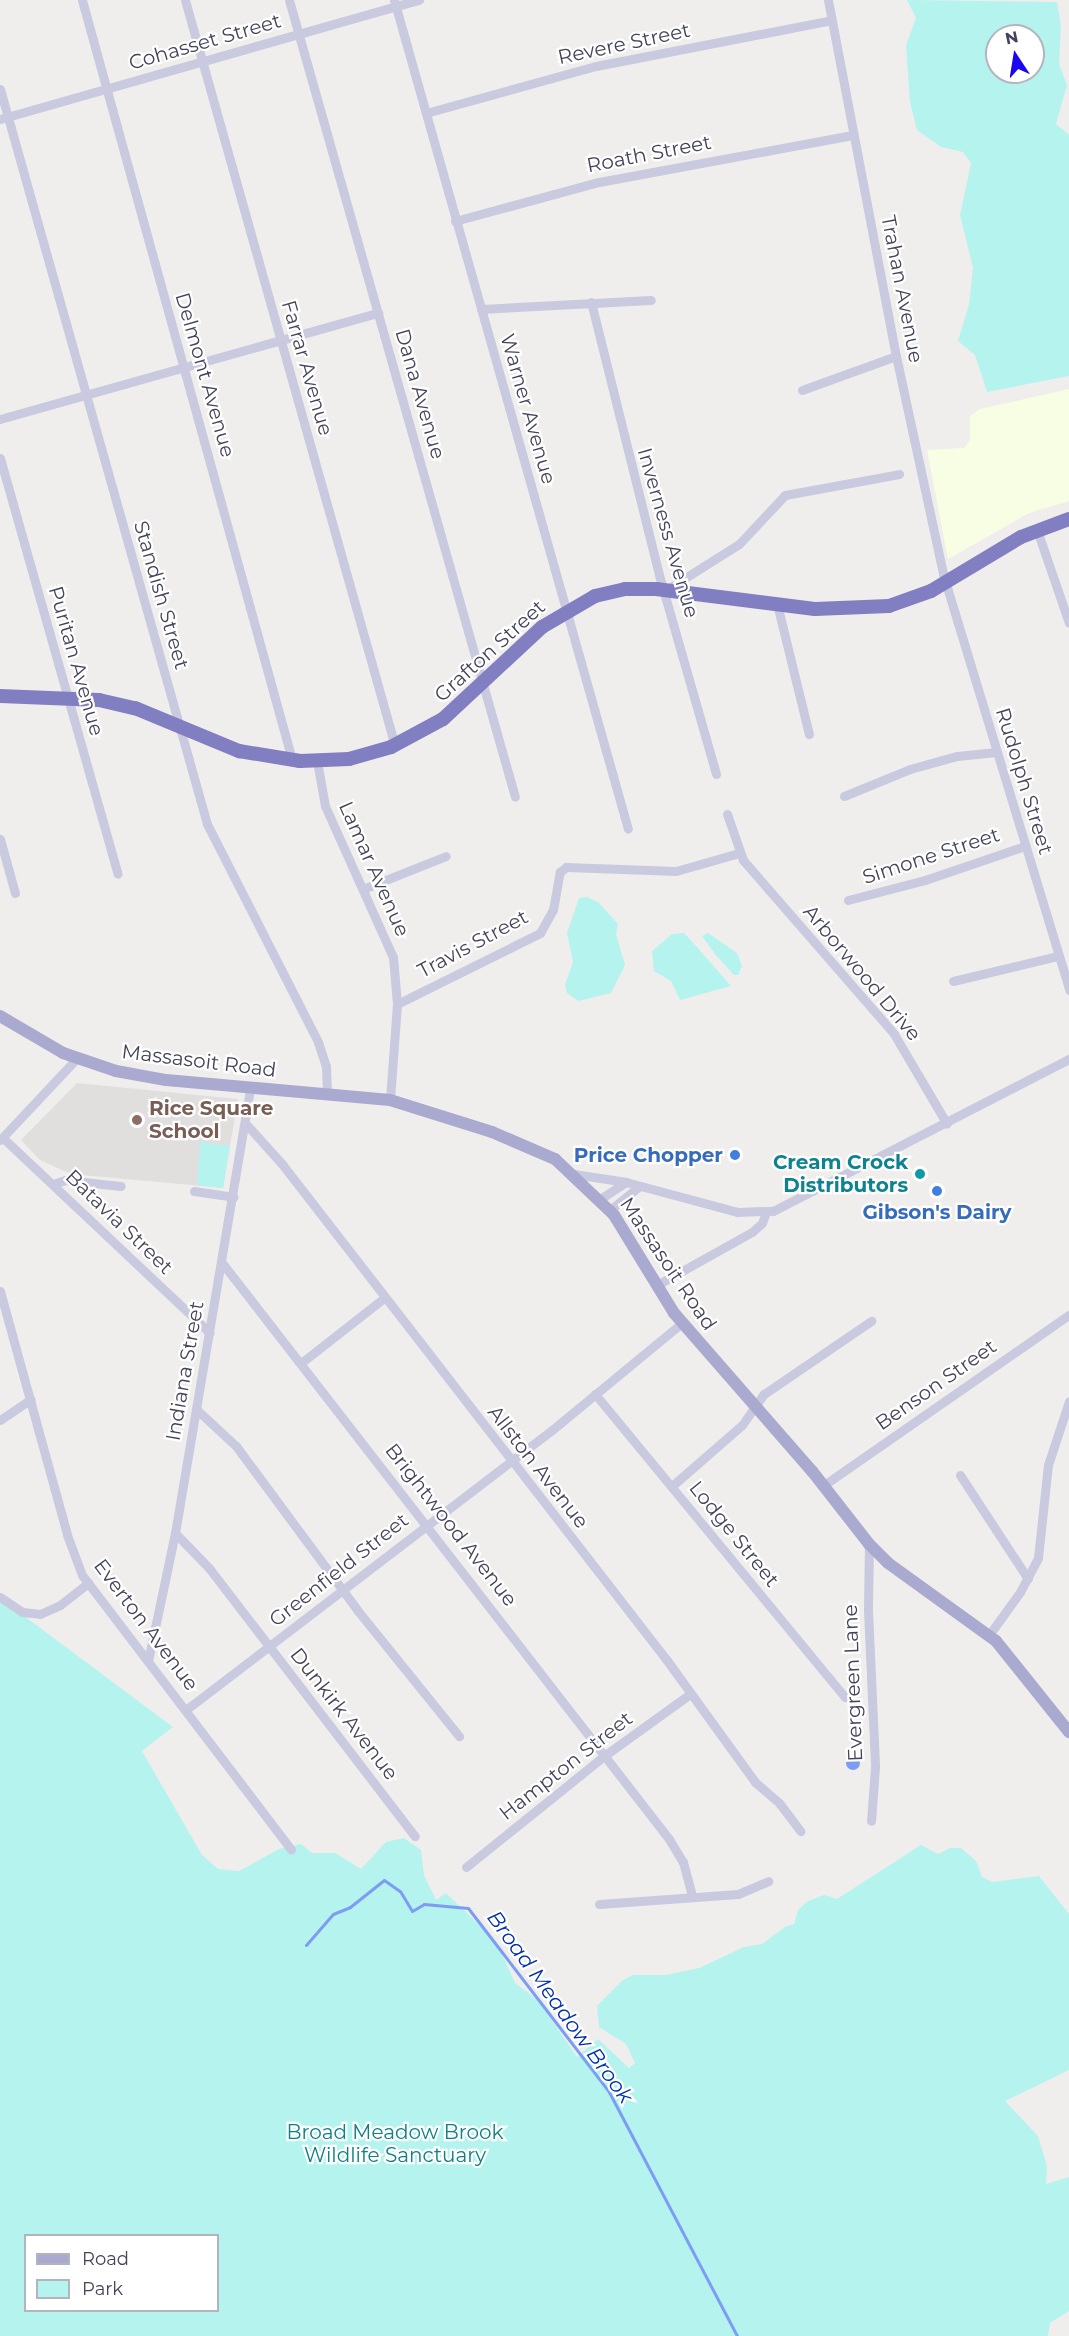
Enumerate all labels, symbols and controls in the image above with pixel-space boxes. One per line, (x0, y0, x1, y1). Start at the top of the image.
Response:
street label: Cohasset Street (126, 9, 284, 75)
street label: Revere Street (556, 18, 692, 70)
north arrow (985, 24, 1045, 84)
text: N (1003, 27, 1020, 48)
street label: Roath Street (585, 130, 713, 178)
street label: Trahan Avenue (876, 213, 928, 365)
street label: Delmont Avenue (170, 290, 240, 460)
street label: Farrar Avenue (276, 298, 338, 438)
street label: Dana Avenue (390, 326, 450, 462)
street label: Warner Avenue (495, 331, 561, 487)
street label: Inverness Avenue (632, 445, 704, 621)
street label: Standish Street (128, 518, 194, 672)
street label: Puritan Avenue (43, 583, 109, 739)
street label: Grafton Street (430, 595, 550, 707)
street label: Rudolph Street (990, 705, 1058, 857)
street label: Lamar Avenue (333, 798, 415, 940)
street label: Simone Street (859, 823, 1003, 889)
street label: Arborwood Drive (798, 900, 926, 1046)
street label: Travis Street (414, 905, 532, 983)
street label: Massasoit Road (120, 1040, 278, 1082)
place label: Rice Square School (149, 1096, 273, 1143)
marker: Rice Square School (130, 1113, 144, 1127)
place label: Price Chopper (574, 1143, 723, 1167)
marker: Price Chopper (728, 1148, 742, 1162)
place label: Cream Crock Distributors (773, 1150, 908, 1197)
street label: Batavia Street (60, 1165, 178, 1279)
marker: Cream Crock Distributors (913, 1167, 927, 1181)
marker: Gibson's Dairy (930, 1184, 944, 1198)
street label: Massasoit Road (615, 1193, 721, 1335)
place label: Gibson's Dairy (862, 1200, 1012, 1224)
street label: Indiana Street (161, 1299, 209, 1443)
street label: Benson Street (871, 1334, 1001, 1436)
street label: Allston Avenue (483, 1401, 593, 1533)
street label: Brightwood Avenue (380, 1439, 522, 1611)
street label: Lodge Street (684, 1476, 784, 1592)
street label: Greenfield Street (265, 1508, 413, 1632)
street label: Everton Avenue (89, 1554, 203, 1696)
street label: Evergreen Lane (838, 1604, 868, 1762)
street label: Dunkirk Avenue (285, 1643, 403, 1785)
street label: Hampton Street (495, 1707, 637, 1825)
water label: Broad Meadow Brook (482, 1906, 638, 2108)
park label: Broad Meadow Brook Wildlife Sanctuary (286, 2121, 504, 2168)
legend (24, 2234, 219, 2312)
text: Road (82, 2248, 129, 2270)
text: Park (82, 2278, 123, 2300)

